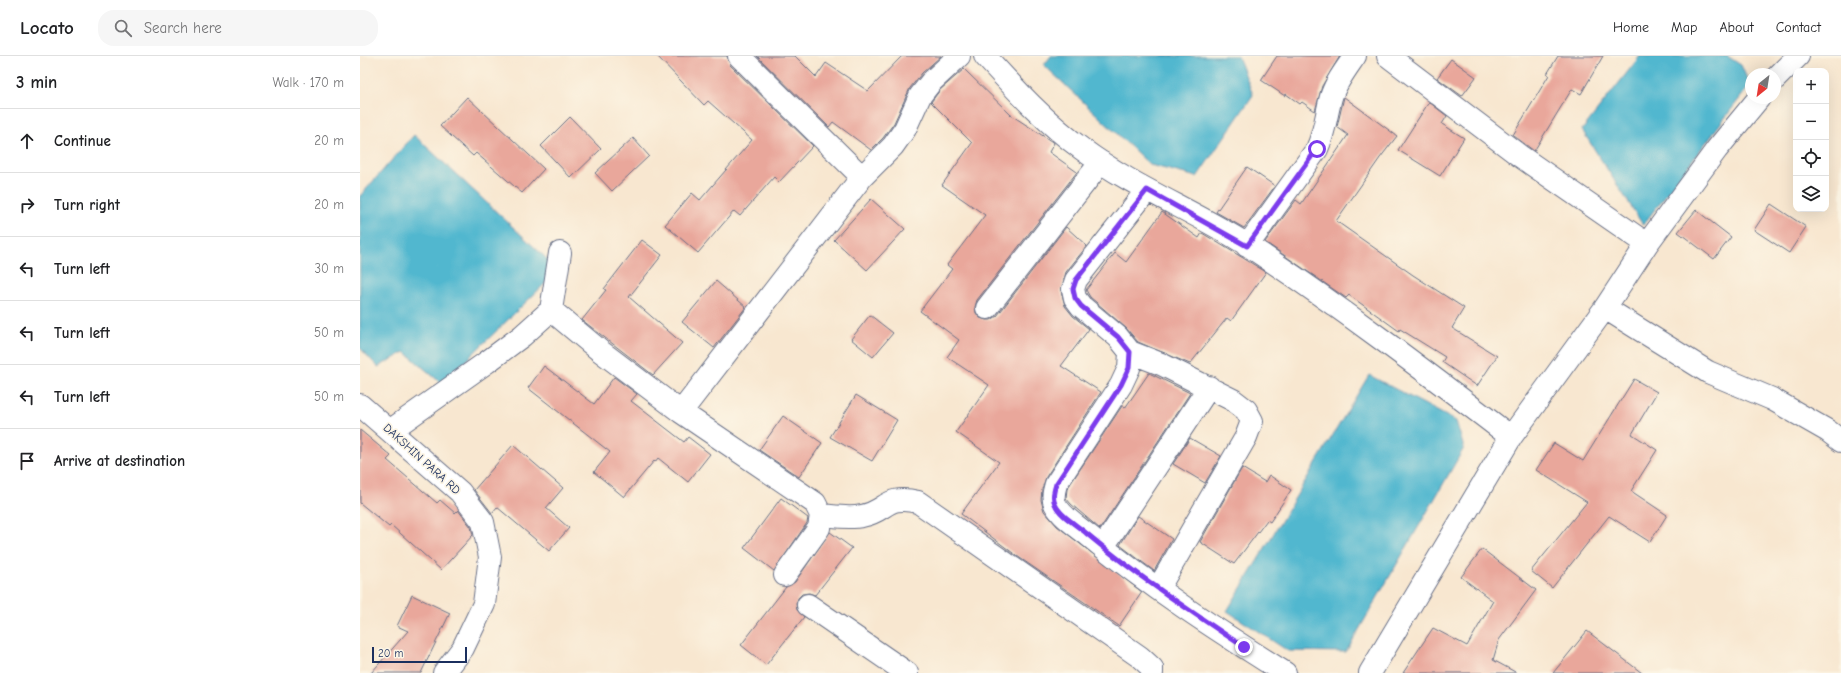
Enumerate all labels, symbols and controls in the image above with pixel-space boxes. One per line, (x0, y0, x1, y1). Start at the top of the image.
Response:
search box (98, 10, 378, 46)
text: Locato (20, 17, 74, 39)
icon: search (112, 17, 134, 39)
text: Search here (144, 19, 222, 37)
text: Home (1613, 19, 1649, 36)
text: Map (1671, 19, 1697, 36)
text: About (1719, 19, 1754, 36)
text: Contact (1776, 19, 1821, 36)
north arrow (1745, 68, 1781, 104)
map controls (1793, 68, 1829, 212)
button: + (1793, 68, 1829, 104)
text: 3 min (16, 73, 57, 92)
text: Walk · 170 m (272, 75, 344, 90)
button: − (1793, 104, 1829, 140)
icon: ahead (16, 130, 38, 152)
text: Continue (54, 132, 111, 150)
text: 20 m (314, 133, 344, 148)
route start (1308, 140, 1326, 158)
button: locate (1793, 140, 1829, 176)
button: layers (1793, 176, 1829, 212)
icon: right (16, 194, 38, 216)
text: Turn right (54, 196, 120, 214)
text: 20 m (314, 197, 344, 212)
icon: left (16, 258, 38, 280)
text: Turn left (54, 260, 110, 278)
text: 30 m (314, 261, 344, 276)
icon: left (16, 322, 38, 344)
text: Turn left (54, 324, 110, 342)
text: 50 m (314, 325, 344, 340)
icon: left (16, 386, 38, 408)
text: Turn left (54, 388, 110, 406)
text: 50 m (314, 389, 344, 404)
street label: DAKSHIN PARA RD (380, 421, 464, 497)
icon: arrive (16, 450, 38, 472)
text: Arrive at destination (54, 452, 185, 470)
route end (1235, 638, 1253, 656)
scale bar (372, 645, 467, 664)
text: 20 m (378, 647, 403, 660)

